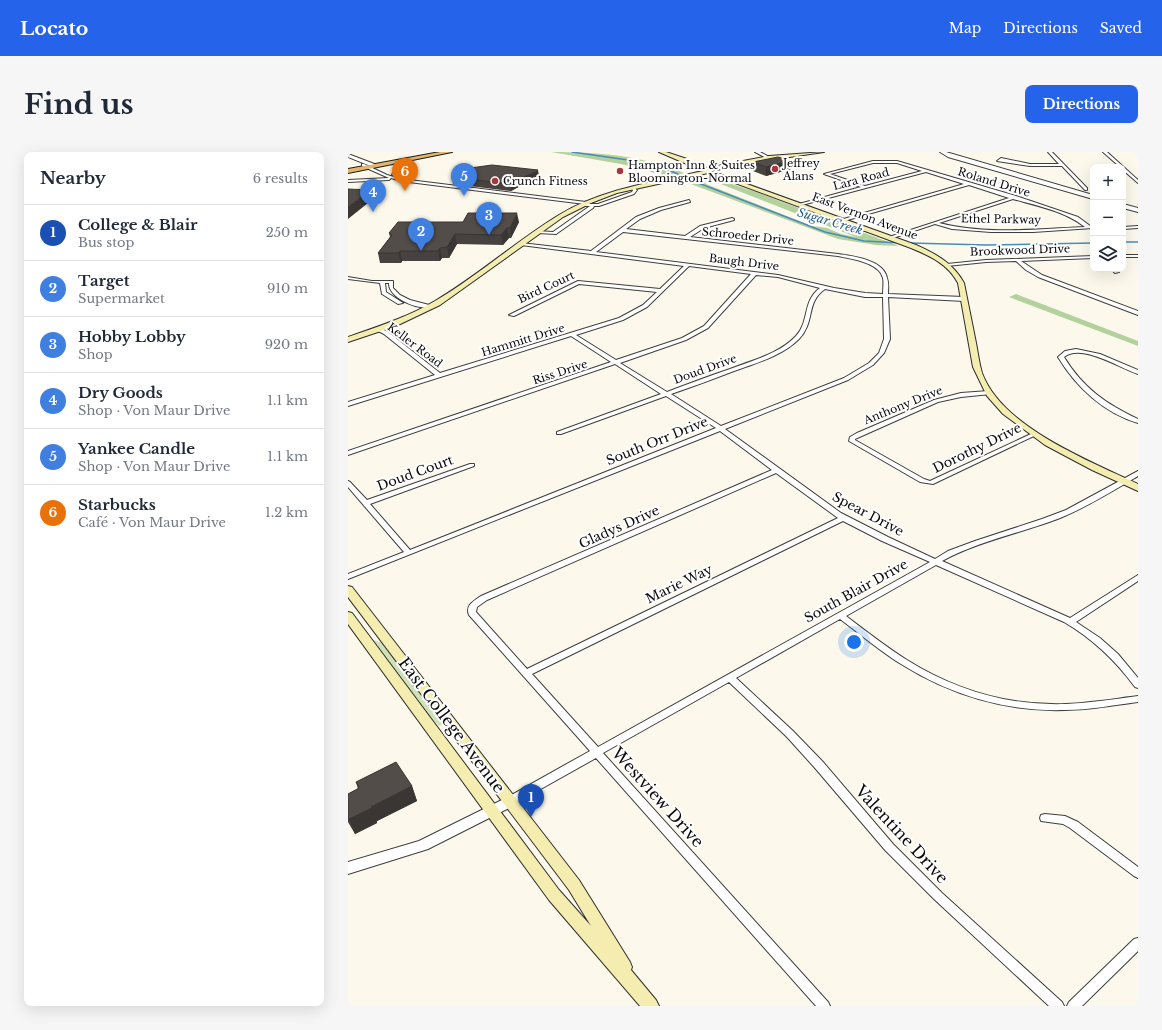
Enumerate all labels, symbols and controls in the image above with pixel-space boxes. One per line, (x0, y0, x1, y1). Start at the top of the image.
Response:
text: Locato (20, 17, 88, 40)
text: Map (949, 19, 981, 37)
text: Directions (1003, 19, 1078, 37)
text: Saved (1100, 19, 1142, 37)
button: Directions (1025, 85, 1138, 123)
text: Find us (24, 87, 134, 122)
place label: Jeffrey Alans (781, 156, 820, 183)
pin: 6 (392, 158, 418, 191)
place label: Hampton Inn & Suites Bloomington-Normal (628, 158, 755, 185)
pin: 5 (451, 163, 477, 196)
marker: Jeffrey Alans (770, 164, 780, 174)
street label: Roland Drive (956, 164, 1032, 200)
map controls (1090, 164, 1126, 272)
button: + (1090, 164, 1126, 200)
street label: Lara Road (831, 165, 891, 193)
marker: Hampton Inn & Suites Bloomington-Normal (615, 166, 625, 176)
text: Nearby (40, 168, 106, 189)
text: 6 results (253, 170, 308, 187)
place label: Crunch Fitness (503, 174, 588, 188)
marker: Crunch Fitness (490, 176, 500, 186)
pin: 4 (360, 179, 386, 212)
street label: East Vernon Avenue (810, 189, 920, 243)
button: − (1090, 200, 1126, 236)
pin: 3 (476, 202, 502, 235)
water label: Sugar Creek (796, 205, 864, 237)
street label: Ethel Parkway (961, 211, 1041, 227)
text: College & Blair (78, 215, 198, 234)
pin: 2 (408, 218, 434, 251)
text: 1 (50, 224, 56, 241)
text: 250 m (266, 224, 308, 241)
street label: Schroeder Drive (701, 224, 795, 248)
text: Bus stop (78, 234, 134, 251)
button: layers (1090, 236, 1126, 272)
street label: Brookwood Drive (970, 241, 1070, 259)
street label: Baugh Drive (708, 251, 780, 273)
street label: Bird Court (516, 267, 577, 306)
text: Target (78, 271, 130, 290)
text: 2 (49, 280, 57, 297)
text: 910 m (267, 280, 308, 297)
text: Supermarket (78, 290, 165, 307)
street label: Keller Road (385, 320, 446, 371)
street label: Hammitt Drive (480, 321, 566, 359)
text: Hobby Lobby (78, 327, 186, 346)
text: 3 (49, 336, 57, 353)
text: 920 m (265, 336, 308, 353)
text: Shop (78, 346, 113, 363)
street label: Doud Drive (671, 351, 739, 387)
street label: Riss Drive (531, 357, 589, 387)
text: Dry Goods (78, 383, 163, 402)
street label: Anthony Drive (861, 383, 944, 428)
text: 4 (49, 392, 57, 409)
text: 1.1 km (267, 392, 308, 409)
text: Shop · Von Maur Drive (78, 402, 230, 419)
street label: South Orr Drive (604, 413, 710, 469)
street label: Dorothy Drive (930, 419, 1024, 477)
text: Yankee Candle (78, 439, 195, 458)
text: 5 (49, 448, 57, 465)
text: 1.1 km (267, 448, 308, 465)
street label: Doud Court (375, 451, 456, 495)
text: Shop · Von Maur Drive (78, 458, 230, 475)
street label: Spear Drive (829, 488, 907, 540)
text: Starbucks (78, 495, 156, 514)
street label: Gladys Drive (576, 502, 662, 552)
text: 6 (49, 504, 57, 521)
text: 1.2 km (265, 504, 308, 521)
text: Café · Von Maur Drive (78, 514, 226, 531)
street label: South Blair Drive (801, 556, 911, 626)
street label: Marie Way (643, 560, 716, 607)
your location (844, 632, 864, 652)
street label: East College Avenue (394, 653, 510, 797)
street label: Westview Drive (607, 742, 708, 851)
street label: Valentine Drive (851, 780, 953, 887)
pin: 1 (518, 784, 544, 817)

